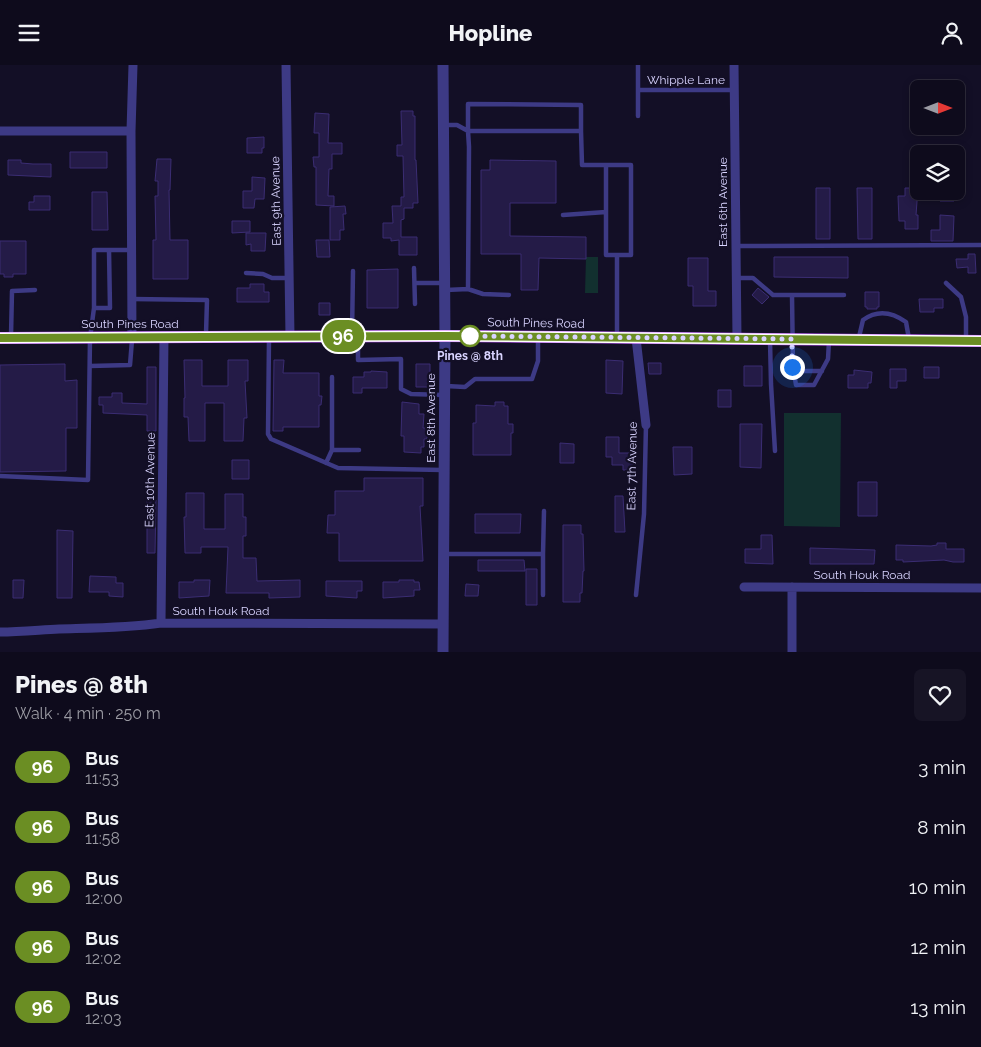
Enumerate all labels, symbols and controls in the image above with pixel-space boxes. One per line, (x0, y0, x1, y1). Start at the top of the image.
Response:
icon: menu (15, 19, 43, 47)
icon: person (938, 19, 966, 47)
text: Hopline (449, 20, 532, 46)
street label: Whipple Lane (647, 73, 725, 87)
north arrow (910, 80, 965, 135)
map controls (910, 80, 965, 200)
button: layers (910, 145, 965, 200)
street label: East 9th Avenue (268, 156, 284, 246)
street label: East 6th Avenue (716, 157, 730, 247)
street label: South Pines Road (487, 315, 585, 331)
street label: South Pines Road (81, 317, 179, 331)
line badge: 96 (320, 320, 366, 352)
text: 96 (332, 325, 354, 346)
marker: Pines @ 8th (459, 325, 481, 347)
place label: Pines @ 8th (437, 349, 503, 363)
your location (780, 355, 805, 380)
street label: East 8th Avenue (424, 373, 438, 463)
street label: East 7th Avenue (624, 421, 640, 511)
street label: East 10th Avenue (142, 432, 158, 528)
street label: South Houk Road (814, 568, 910, 582)
street label: South Houk Road (173, 604, 269, 618)
button: heart (914, 669, 966, 721)
text: Pines @ 8th (15, 670, 148, 699)
text: Walk · 4 min · 250 m (15, 704, 161, 723)
text: Bus (85, 747, 119, 769)
text: 96 (32, 756, 53, 777)
text: 3 min (918, 756, 966, 778)
text: 11:53 (85, 769, 119, 788)
text: Bus (85, 807, 119, 829)
text: 96 (32, 816, 53, 837)
text: 8 min (917, 816, 966, 838)
text: 11:58 (85, 829, 120, 848)
text: Bus (85, 867, 119, 889)
text: 96 (32, 876, 53, 897)
text: 10 min (909, 876, 966, 898)
text: 12:00 (85, 889, 123, 908)
text: Bus (85, 927, 119, 949)
text: 96 (32, 936, 53, 957)
text: 12 min (910, 936, 966, 958)
text: 12:02 (85, 949, 121, 968)
text: Bus (85, 987, 119, 1009)
text: 96 (32, 996, 53, 1017)
text: 13 min (910, 996, 966, 1018)
text: 12:03 (85, 1009, 122, 1028)

